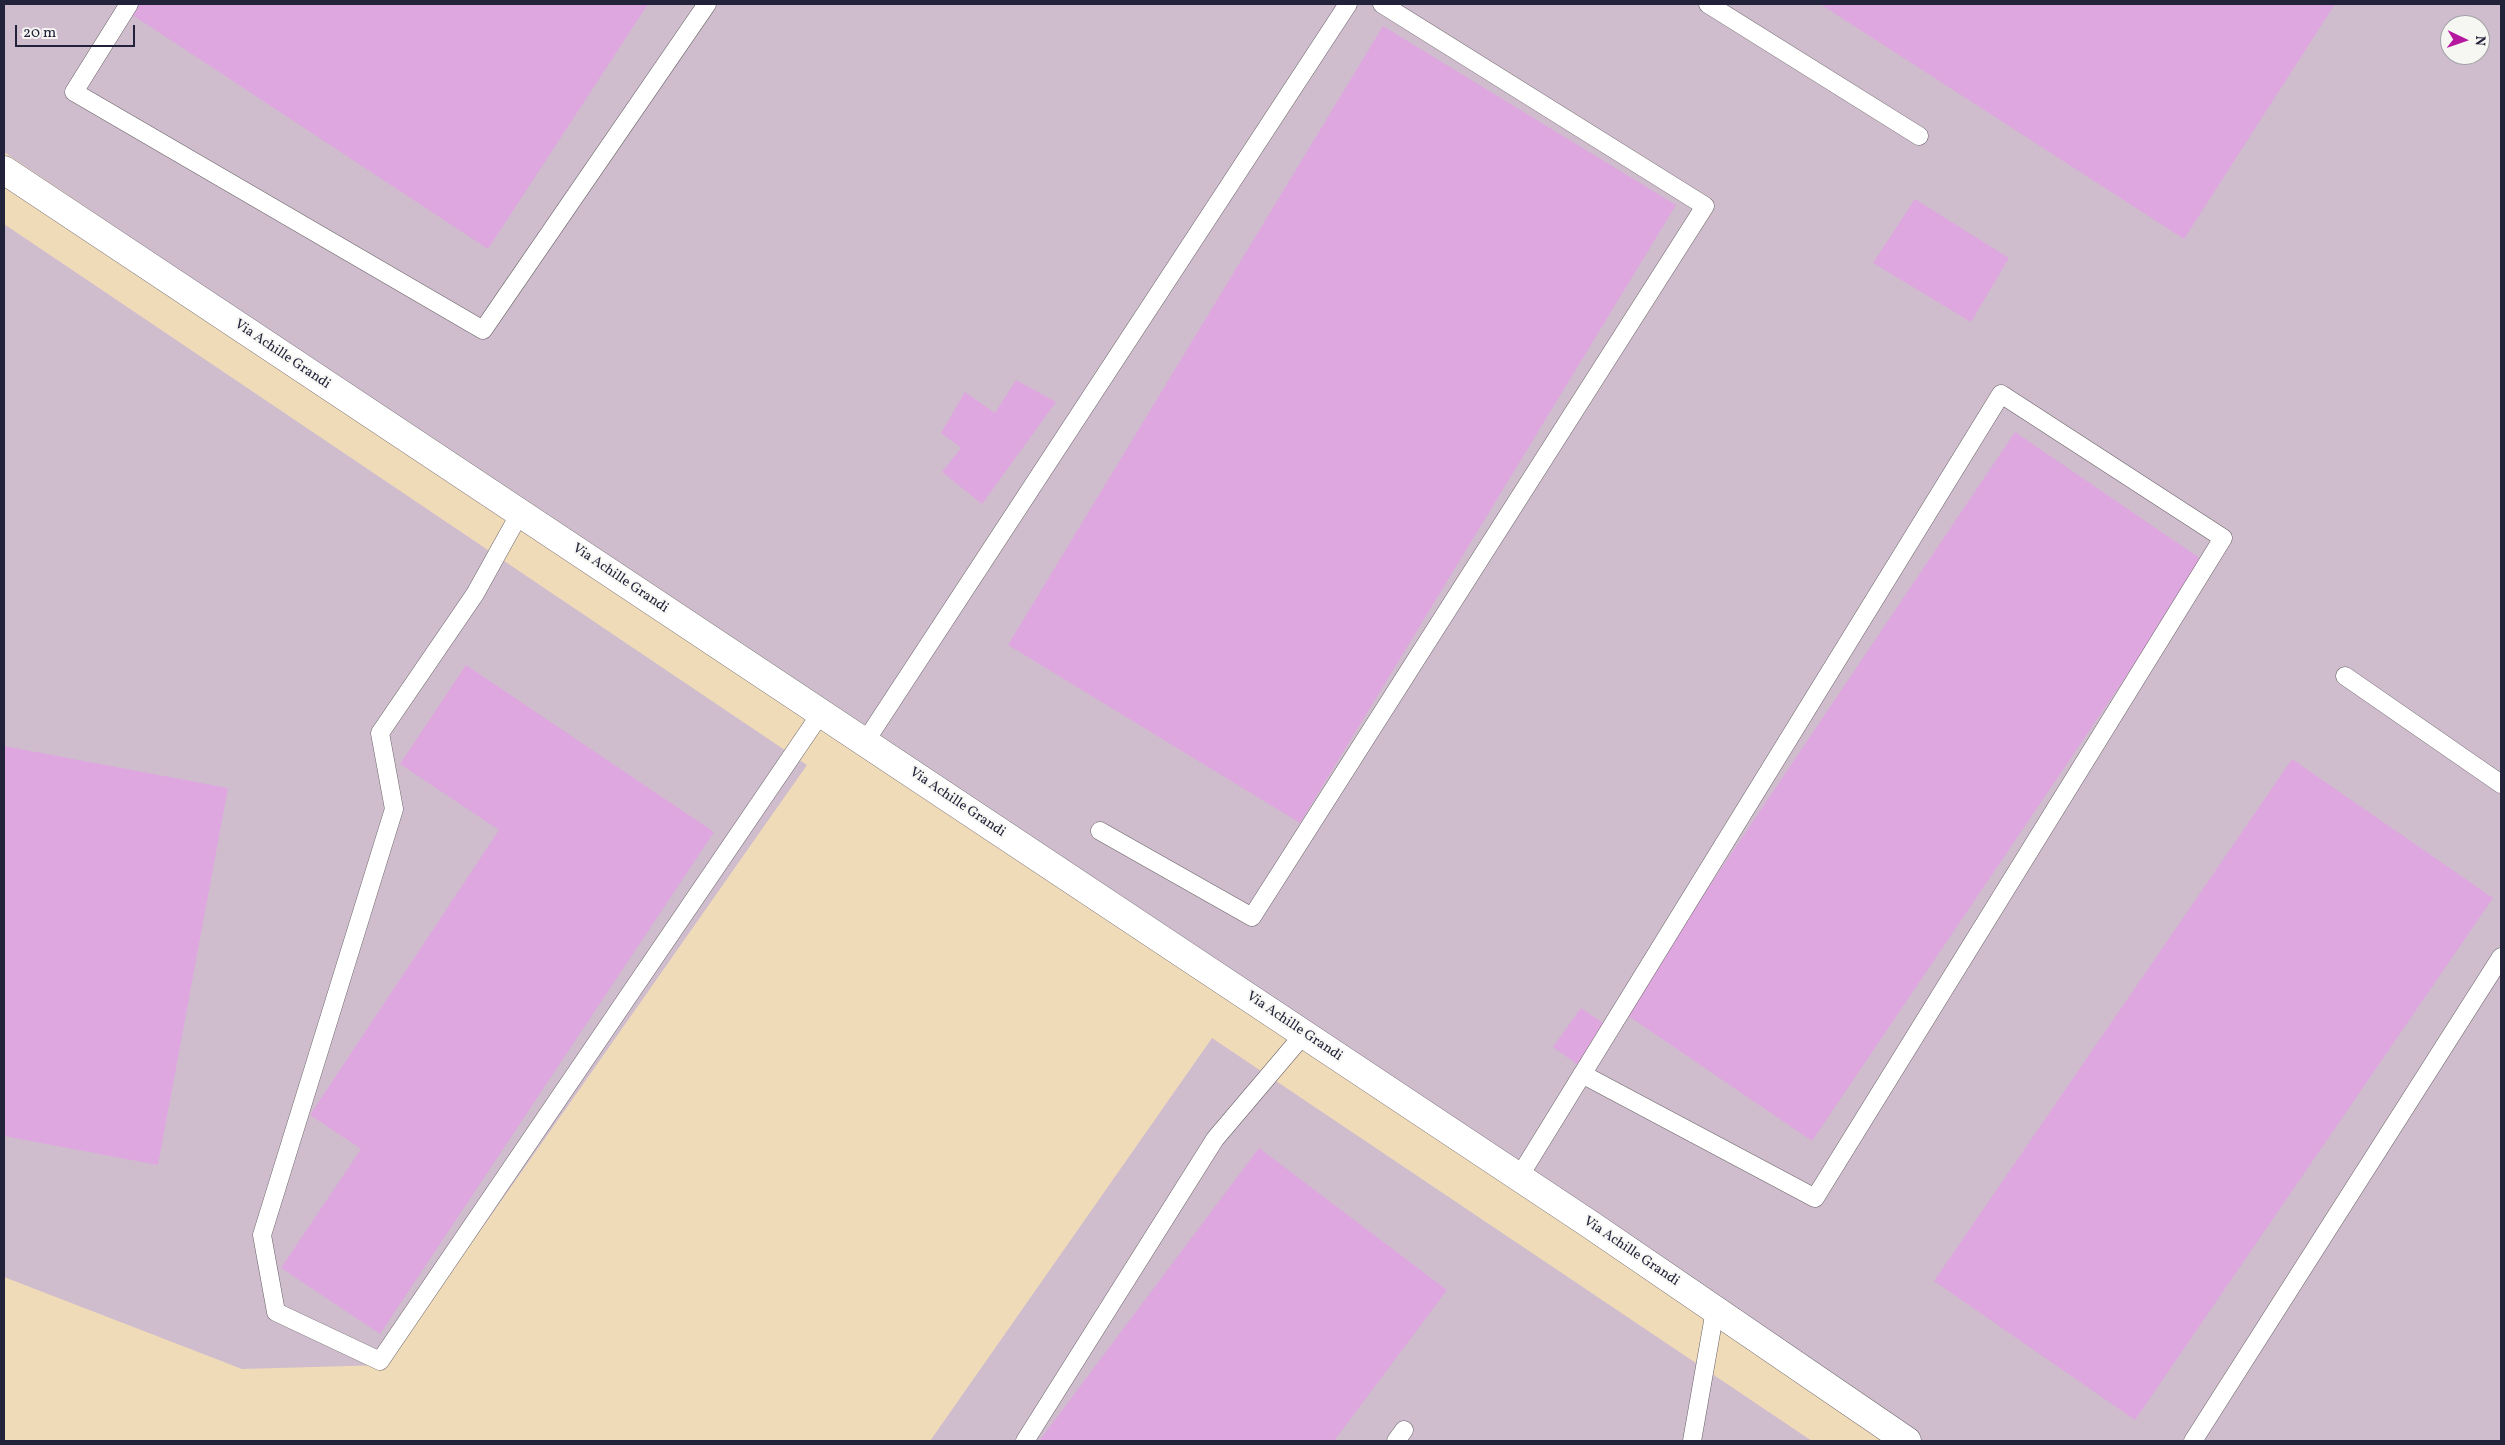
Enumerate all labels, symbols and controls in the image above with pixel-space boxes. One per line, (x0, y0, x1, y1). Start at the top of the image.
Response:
scale bar (18, 15, 138, 47)
north arrow (2440, 15, 2490, 65)
text: 20 m (23, 23, 56, 44)
text: N (2470, 35, 2489, 46)
street label: Via Achille Grandi (231, 317, 333, 393)
street label: Via Achille Grandi (569, 541, 671, 617)
street label: Via Achille Grandi (906, 765, 1008, 841)
street label: Via Achille Grandi (1243, 989, 1345, 1065)
street label: Via Achille Grandi (1580, 1214, 1682, 1290)

